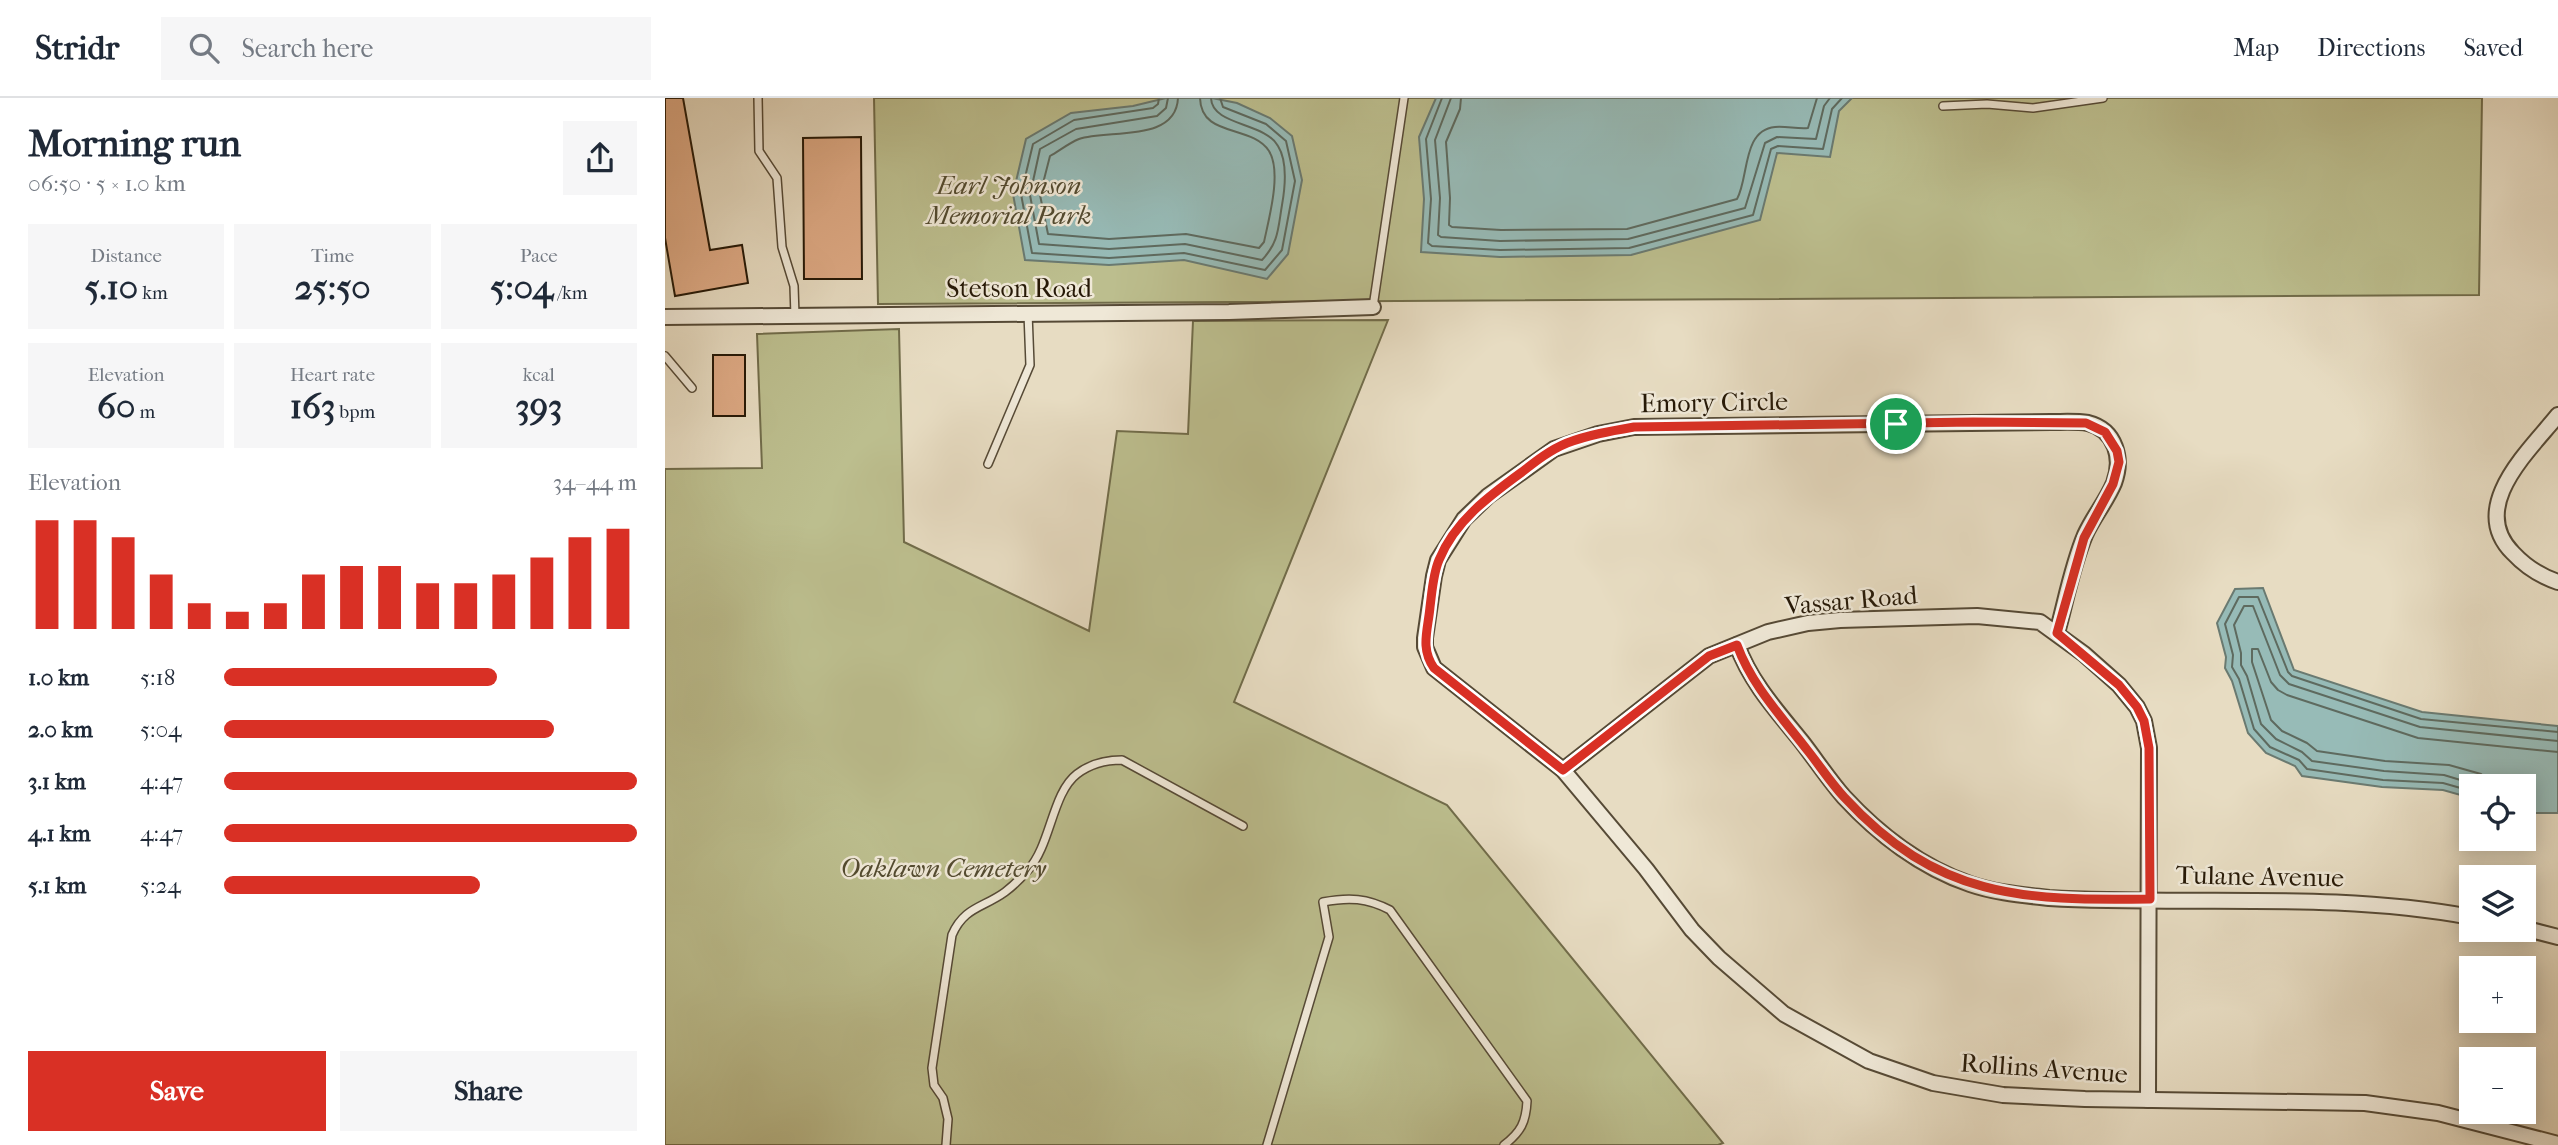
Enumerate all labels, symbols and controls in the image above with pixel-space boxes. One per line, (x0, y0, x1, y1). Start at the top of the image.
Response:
search box (161, 17, 651, 80)
text: Stridr (35, 29, 119, 68)
icon: search (185, 29, 223, 67)
text: Search here (241, 33, 373, 64)
text: Map (2233, 34, 2279, 62)
text: Directions (2317, 34, 2425, 62)
text: Saved (2463, 34, 2523, 62)
text: Morning run (28, 121, 241, 166)
button: share (563, 121, 637, 195)
text: 06:50 · 5 × 1.0 km (28, 170, 186, 197)
park label: Earl Johnson Memorial Park (925, 170, 1091, 231)
text: Distance (90, 245, 162, 267)
text: Time (311, 245, 354, 267)
text: Pace (520, 245, 558, 267)
text: 5.10 (85, 267, 138, 308)
text: 25:50 (295, 267, 370, 308)
text: 5:04 (490, 267, 553, 308)
street label: Stetson Road (946, 273, 1093, 304)
text: km (138, 282, 168, 304)
text: /km (553, 282, 588, 304)
text: Elevation (88, 364, 165, 386)
text: Heart rate (290, 364, 375, 386)
text: kcal (523, 364, 555, 386)
text: 60 (97, 386, 135, 427)
text: 163 (290, 386, 335, 427)
text: 393 (515, 386, 562, 427)
street label: Emory Circle (1640, 386, 1788, 419)
pin (1866, 394, 1926, 454)
text: m (135, 401, 155, 423)
text: bpm (335, 401, 375, 423)
icon: arrive (1877, 405, 1915, 443)
text: Elevation (28, 469, 121, 496)
text: 34–44 m (553, 469, 637, 496)
street label: Vassar Road (1782, 579, 1920, 622)
text: 1.0 km (28, 664, 89, 691)
text: 5:18 (140, 664, 175, 691)
text: 2.0 km (28, 716, 93, 743)
text: 5:04 (140, 716, 182, 743)
text: 3.1 km (28, 768, 86, 795)
text: 4:47 (140, 768, 183, 795)
map controls (2459, 774, 2536, 1124)
button: locate (2459, 774, 2536, 851)
text: 4.1 km (28, 820, 91, 847)
text: 4:47 (140, 820, 183, 847)
park label: Oaklawn Cemetery (840, 853, 1047, 884)
street label: Tulane Avenue (2176, 860, 2344, 893)
button: layers (2459, 865, 2536, 942)
text: 5.1 km (28, 872, 86, 899)
text: 5:24 (140, 872, 181, 899)
button: + (2459, 956, 2536, 1033)
street label: Rollins Avenue (1959, 1047, 2129, 1090)
button: − (2459, 1047, 2536, 1124)
button: Save (28, 1051, 326, 1131)
button: Share (340, 1051, 637, 1131)

